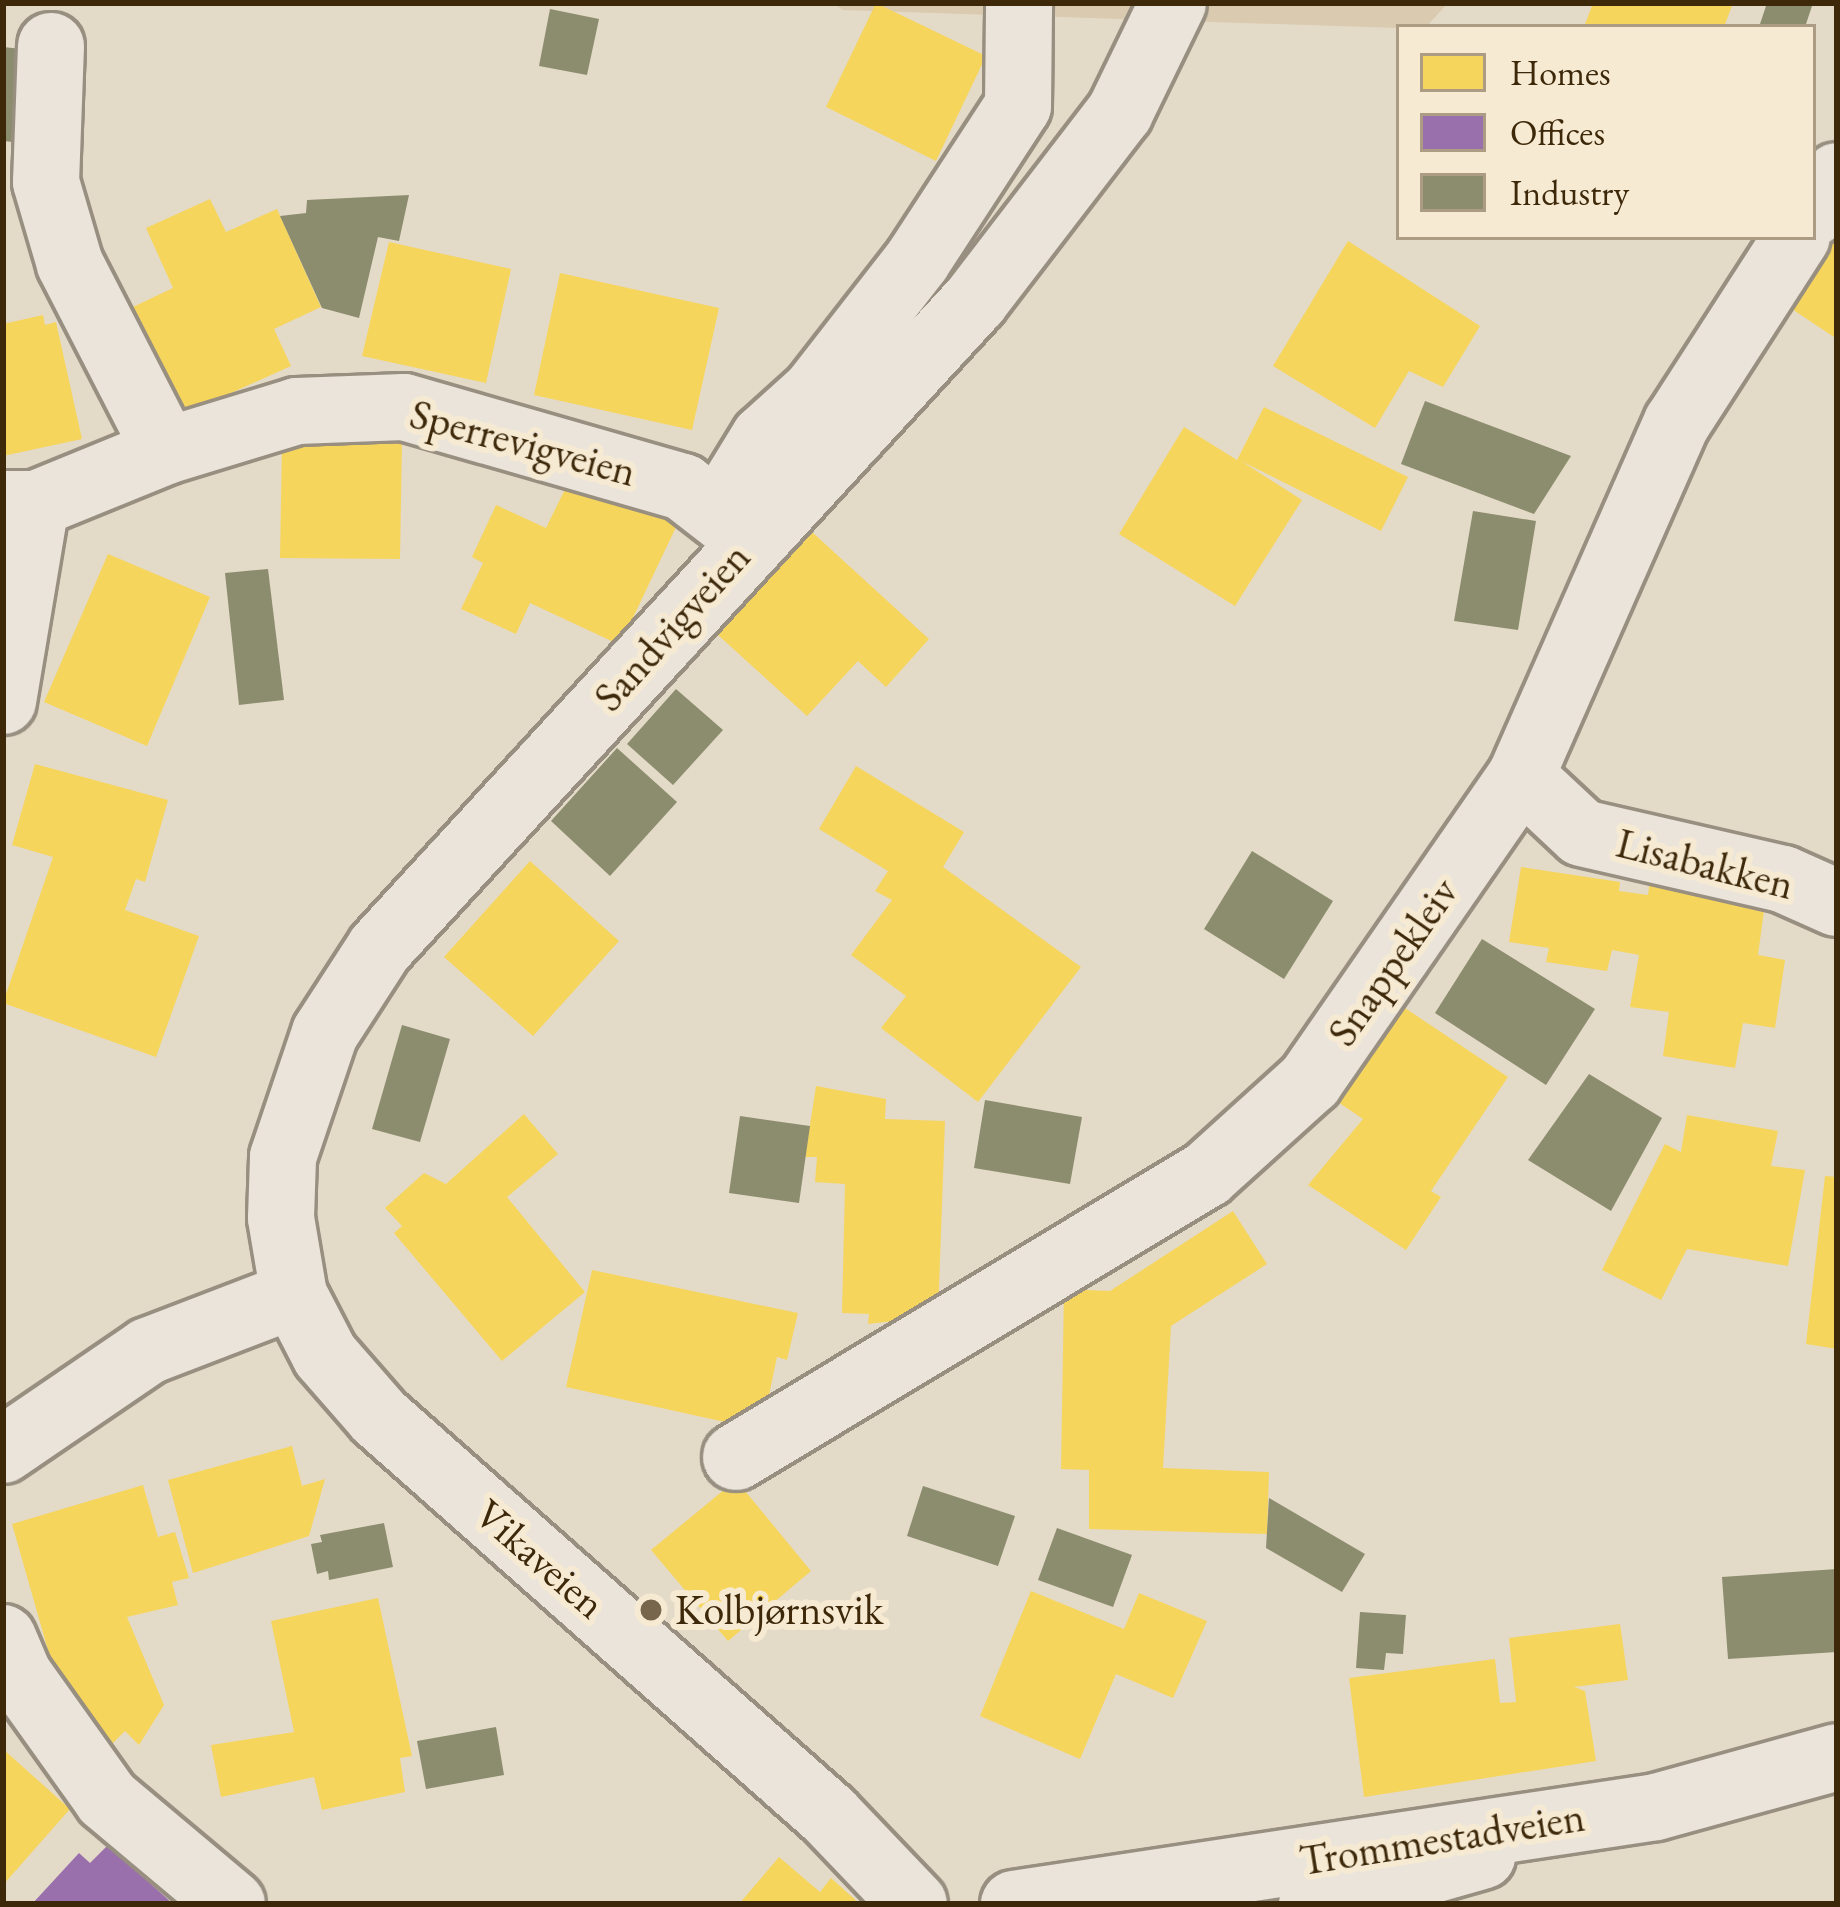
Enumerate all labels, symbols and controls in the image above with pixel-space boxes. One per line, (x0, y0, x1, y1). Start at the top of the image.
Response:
legend (1396, 24, 1816, 240)
text: Homes (1510, 49, 1611, 96)
text: Offices (1510, 109, 1605, 156)
text: Industry (1510, 169, 1629, 216)
street label: Sperrevigveien (405, 389, 641, 497)
street label: Sandvigveien (583, 532, 761, 722)
street label: Lisabakken (1611, 818, 1799, 910)
street label: Snappekleiv (1317, 868, 1469, 1056)
street label: Vikaveien (465, 1489, 615, 1629)
place label: Kolbjørnsvik (675, 1585, 883, 1635)
marker: Kolbjørnsvik (638, 1597, 664, 1623)
street label: Trommestadveien (1296, 1792, 1588, 1886)

